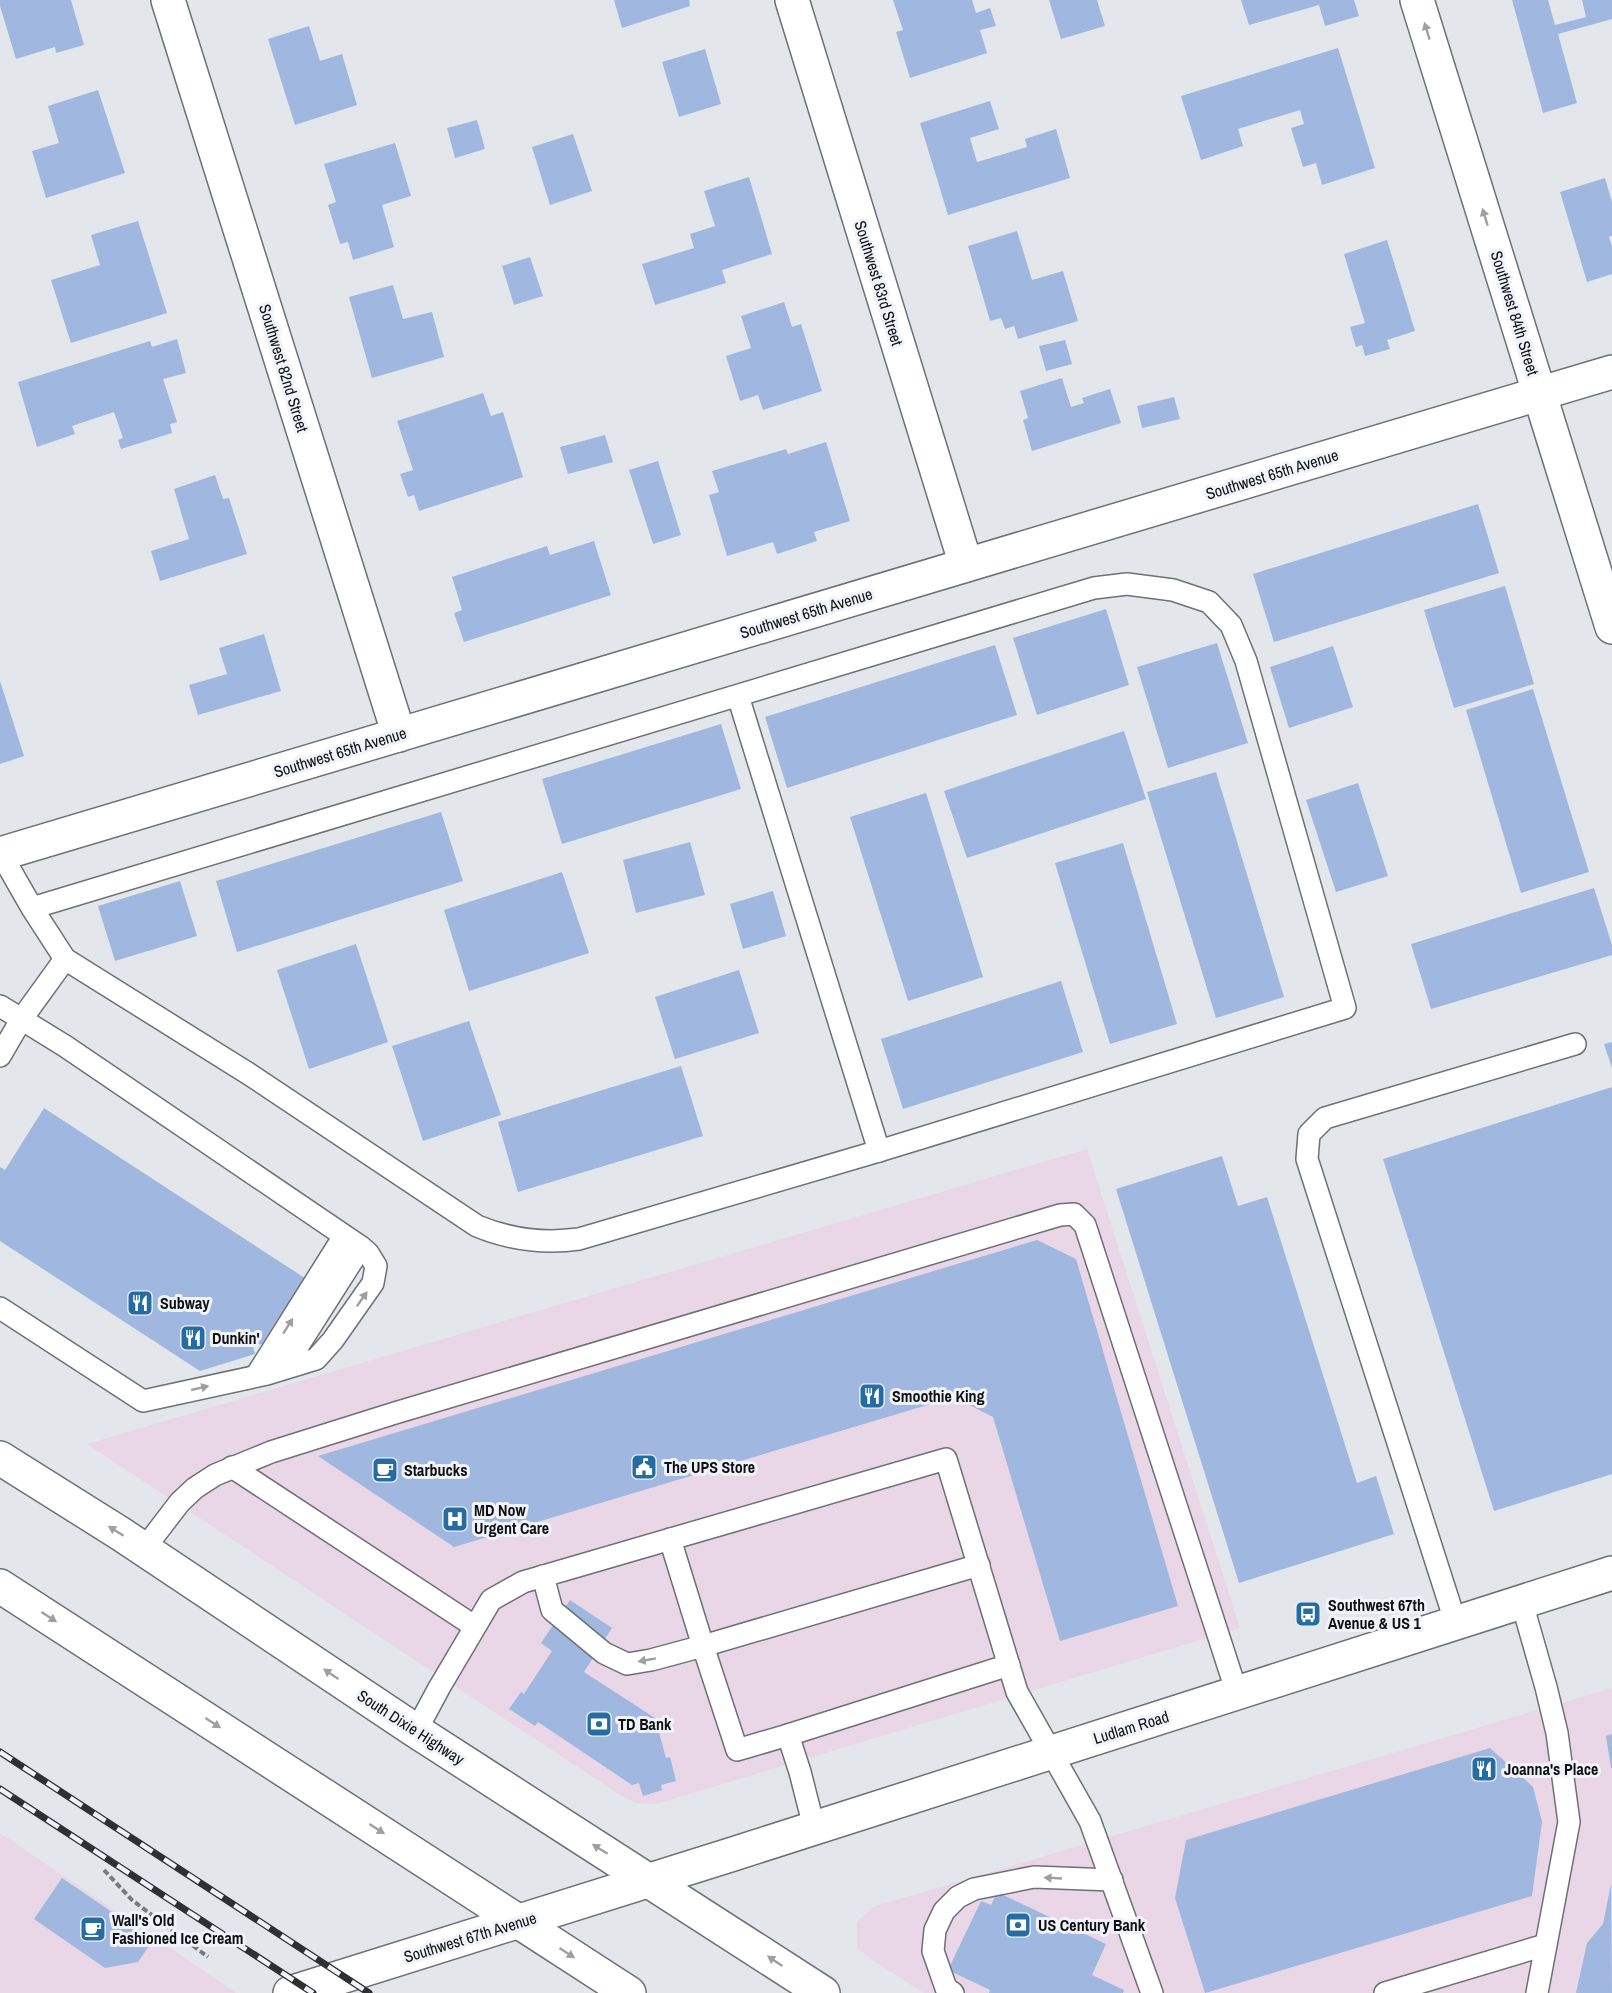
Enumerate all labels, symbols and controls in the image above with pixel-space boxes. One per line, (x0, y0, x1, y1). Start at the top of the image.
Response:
one-way arrow (1422, 22, 1431, 40)
one-way arrow (1480, 208, 1489, 226)
street label: Southwest 83rd Street (850, 218, 909, 349)
street label: Southwest 84th Street (1486, 248, 1544, 378)
street label: Southwest 82nd Street (254, 301, 314, 435)
street label: Southwest 65th Avenue (1203, 443, 1341, 505)
street label: Southwest 65th Avenue (737, 582, 875, 644)
street label: Southwest 65th Avenue (271, 721, 409, 783)
restaurant icon: Subway (125, 1288, 155, 1318)
place label: Subway (160, 1292, 210, 1314)
one-way arrow (356, 1292, 368, 1308)
one-way arrow (282, 1318, 293, 1334)
restaurant icon: Dunkin' (178, 1323, 208, 1353)
place label: Dunkin' (212, 1327, 260, 1349)
restaurant icon: Smoothie King (857, 1381, 887, 1411)
one-way arrow (191, 1383, 209, 1393)
place label: Smoothie King (892, 1385, 985, 1407)
public building icon: The UPS Store (629, 1452, 659, 1482)
cafe icon: Starbucks (370, 1455, 400, 1485)
place label: The UPS Store (664, 1456, 755, 1478)
place label: Starbucks (404, 1459, 467, 1481)
place label: MD Now Urgent Care (474, 1499, 549, 1539)
hospital icon: MD Now Urgent Care (440, 1504, 470, 1534)
one-way arrow (109, 1525, 125, 1537)
place label: Southwest 67th Avenue & US 1 (1328, 1594, 1425, 1634)
bus stop icon: Southwest 67th Avenue & US 1 (1293, 1599, 1323, 1629)
one-way arrow (41, 1612, 57, 1623)
one-way arrow (637, 1656, 656, 1665)
one-way arrow (323, 1669, 339, 1680)
street label: South Dixie Highway (353, 1684, 469, 1770)
street label: Ludlam Road (1090, 1705, 1172, 1749)
bank icon: TD Bank (584, 1709, 614, 1739)
place label: TD Bank (618, 1713, 672, 1735)
one-way arrow (205, 1717, 221, 1728)
restaurant icon: Joanna's Place (1469, 1754, 1499, 1784)
place label: Joanna's Place (1504, 1758, 1598, 1780)
one-way arrow (369, 1823, 385, 1834)
one-way arrow (592, 1843, 609, 1854)
one-way arrow (1044, 1873, 1063, 1882)
street label: Southwest 67th Avenue (401, 1906, 539, 1968)
place label: Wall's Old Fashioned Ice Cream (112, 1909, 243, 1949)
bank icon: US Century Bank (1003, 1910, 1033, 1940)
cafe icon: Wall's Old Fashioned Ice Cream (78, 1914, 108, 1944)
place label: US Century Bank (1038, 1914, 1146, 1936)
one-way arrow (559, 1947, 575, 1958)
one-way arrow (766, 1955, 783, 1966)

